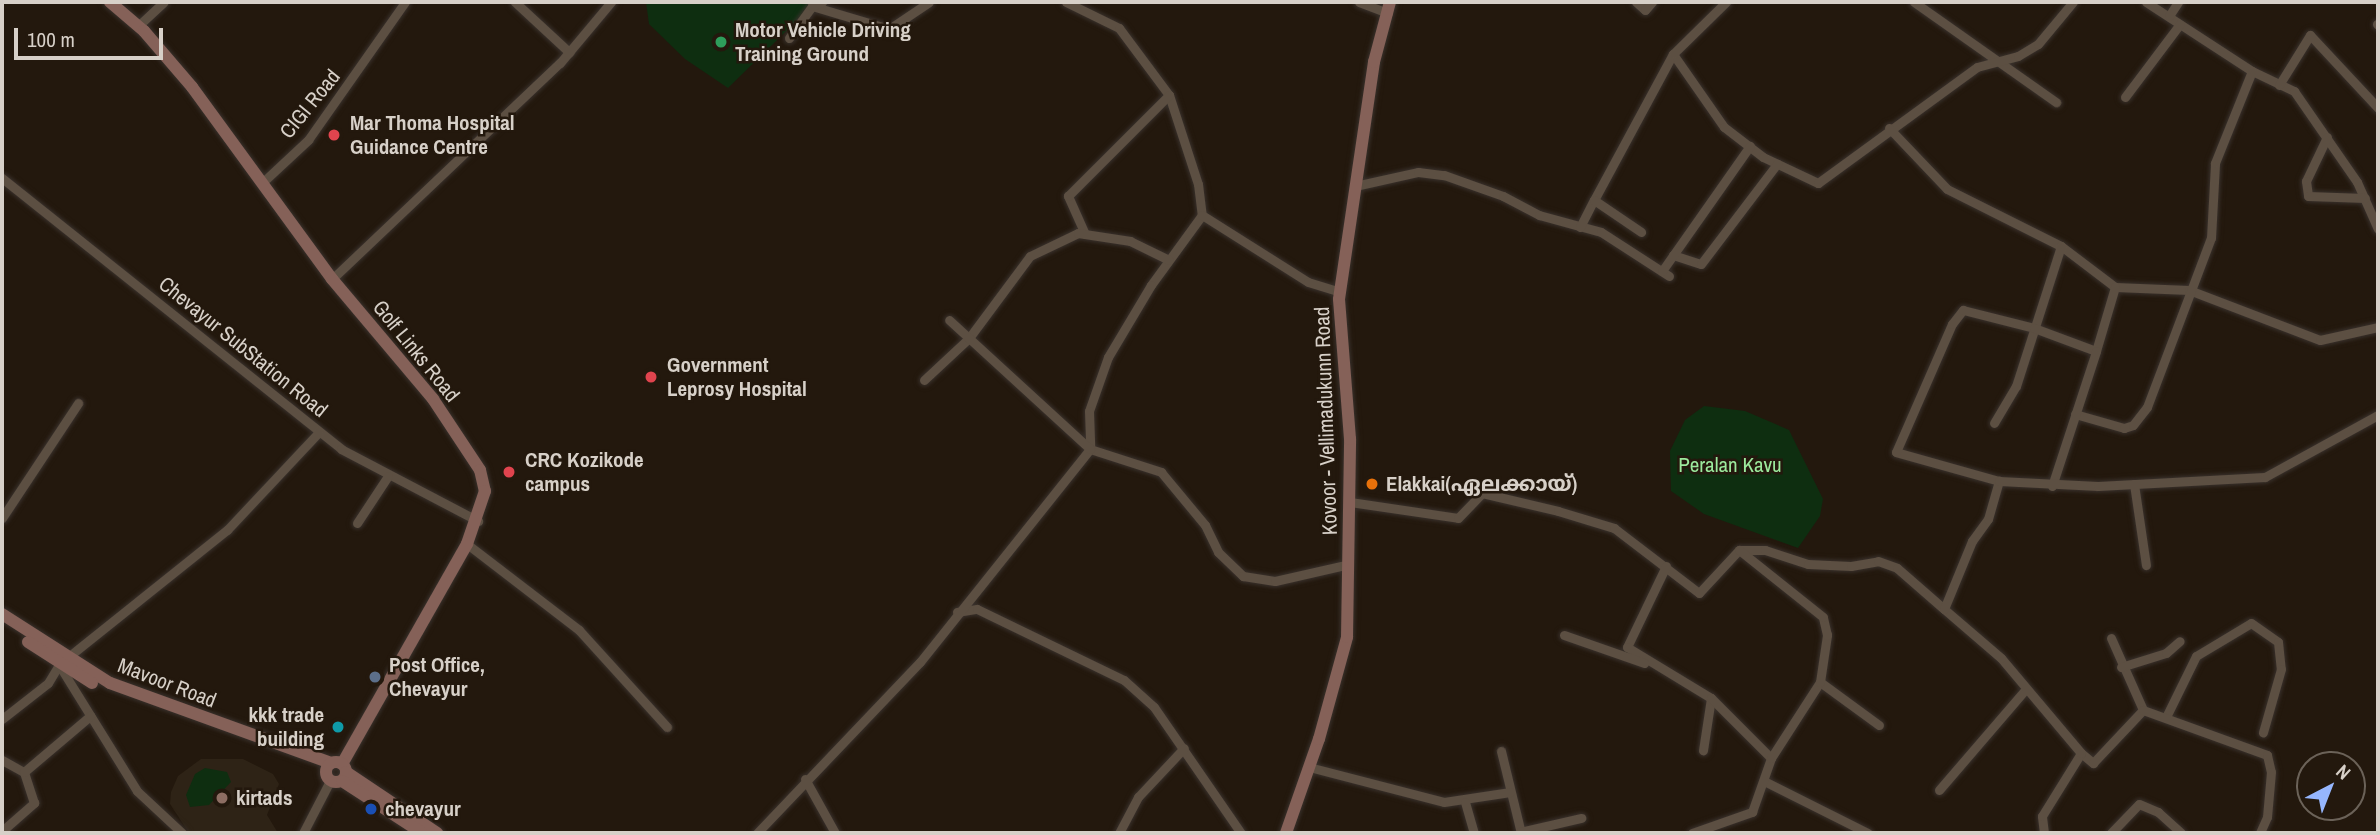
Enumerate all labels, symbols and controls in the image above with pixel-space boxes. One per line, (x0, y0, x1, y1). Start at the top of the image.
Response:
scale bar (18, 14, 166, 58)
place label: Motor Vehicle Driving Training Ground (735, 17, 911, 67)
text: 100 m (27, 25, 75, 54)
marker: Motor Vehicle Driving Training Ground (713, 34, 729, 50)
street label: CIGI Road (275, 64, 345, 144)
place label: Mar Thoma Hospital Guidance Centre (350, 110, 515, 160)
marker: Mar Thoma Hospital Guidance Centre (324, 125, 344, 145)
street label: Chevayur SubStation Road (154, 271, 332, 423)
street label: Golf Links Road (367, 295, 465, 407)
street label: Kovoor - Vellimadukunn Road (1309, 306, 1343, 536)
place label: Government Leprosy Hospital (667, 352, 807, 402)
marker: Government Leprosy Hospital (641, 367, 661, 387)
place label: CRC Kozikode campus (525, 447, 644, 497)
park label: Peralan Kavu (1678, 452, 1782, 478)
marker: CRC Kozikode campus (499, 462, 519, 482)
place label: Elakkai(ഏലക്കായ്) (1386, 471, 1577, 497)
marker: Elakkai(ഏലക്കായ്) (1364, 476, 1380, 492)
place label: Post Office, Chevayur (389, 652, 485, 702)
street label: Mavoor Road (114, 653, 220, 713)
marker: Post Office, Chevayur (367, 669, 383, 685)
place label: kkk trade building (248, 702, 324, 752)
marker: kkk trade building (330, 719, 346, 735)
north arrow (2296, 751, 2366, 821)
text: N (2331, 758, 2357, 785)
place label: kirtads (236, 785, 292, 811)
marker: kirtads (214, 790, 230, 806)
place label: chevayur (385, 796, 461, 822)
marker: chevayur (363, 801, 379, 817)

